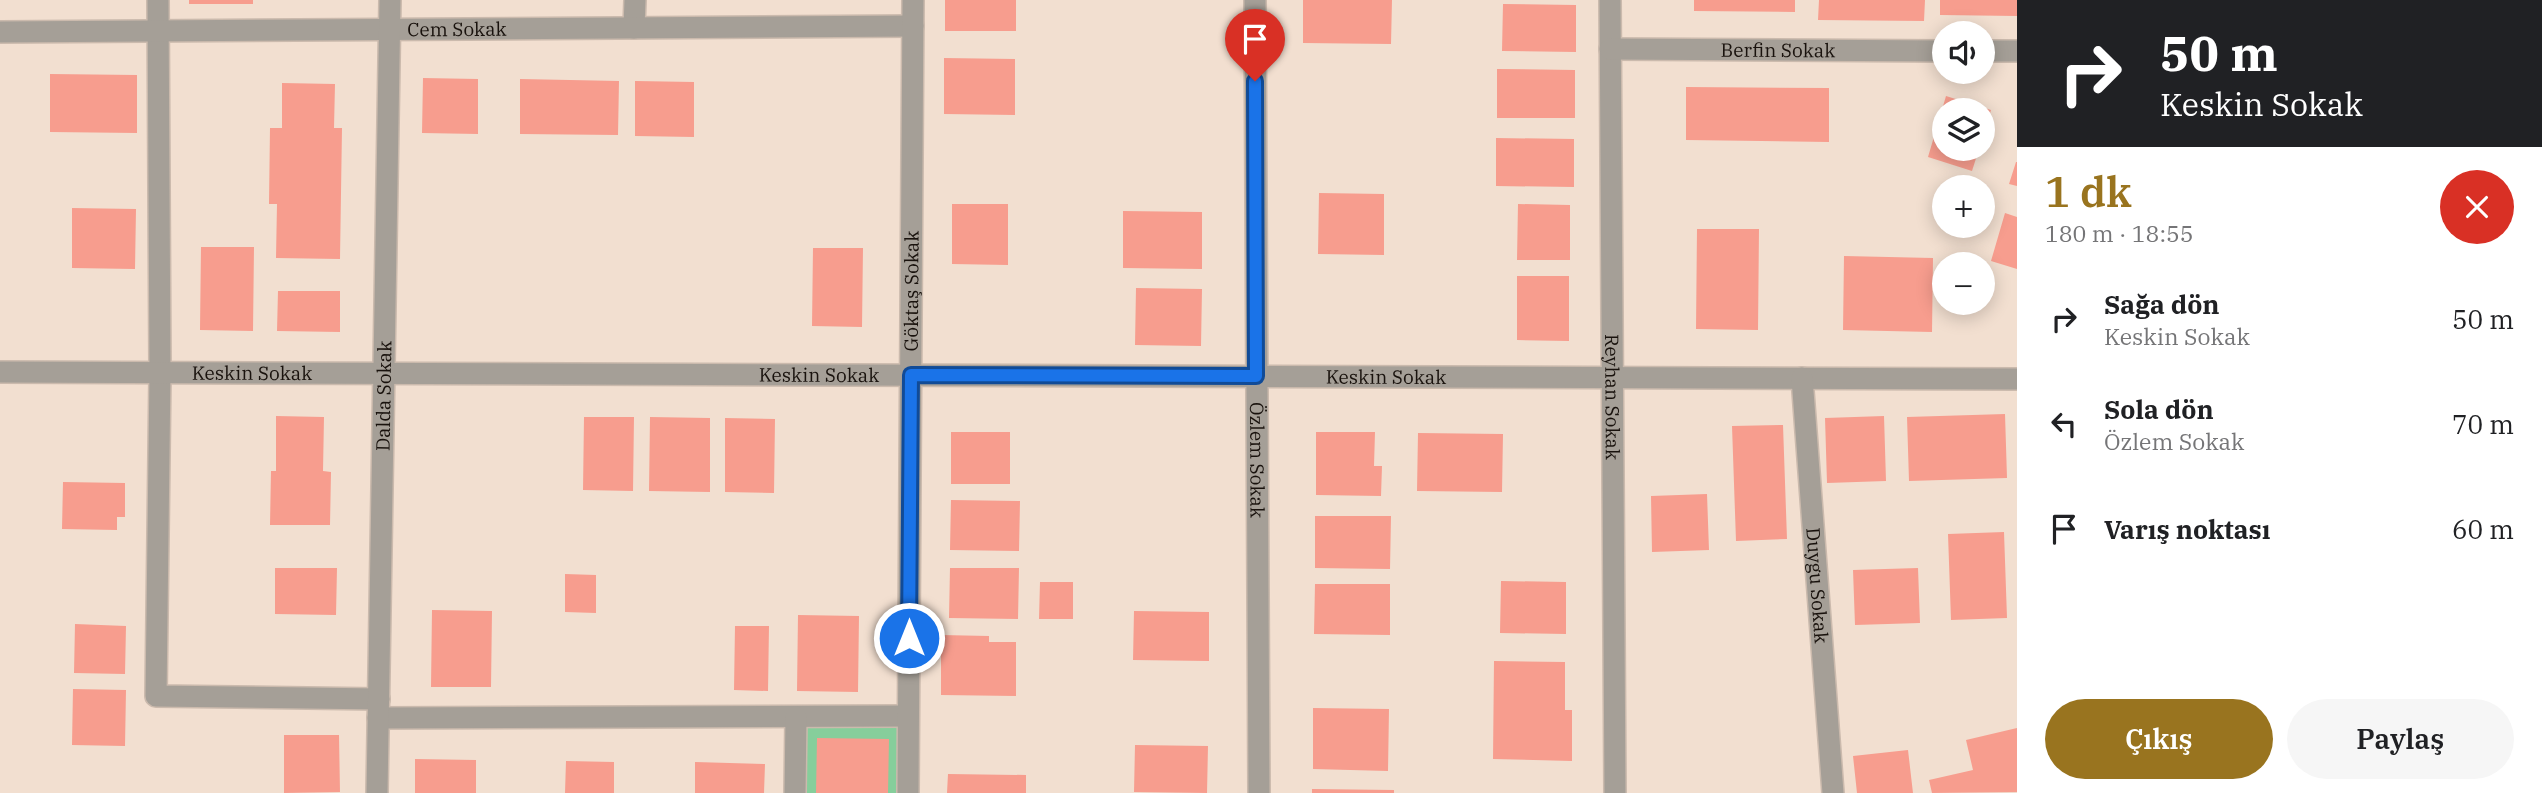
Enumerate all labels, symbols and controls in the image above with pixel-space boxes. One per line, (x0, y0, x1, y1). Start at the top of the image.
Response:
pin (1225, 9, 1285, 81)
street label: Cem Sokak (407, 17, 507, 41)
icon: arrive (1236, 20, 1274, 58)
map controls (1932, 21, 1995, 315)
button: sound (1932, 21, 1995, 84)
text: 50 m (2160, 21, 2278, 84)
icon: right (2045, 28, 2136, 119)
street label: Berfin Sokak (1721, 38, 1835, 62)
text: Keskin Sokak (2160, 83, 2363, 125)
button: layers (1932, 98, 1995, 161)
text: 1 dk (2045, 164, 2132, 219)
button: close (2440, 170, 2514, 244)
button: + (1932, 175, 1995, 238)
text: 180 m · 18:55 (2045, 218, 2194, 248)
street label: Göktaş Sokak (899, 231, 924, 351)
button: − (1932, 252, 1995, 315)
text: Sağa dön (2104, 287, 2220, 321)
icon: right (2045, 300, 2083, 338)
text: 50 m (2452, 302, 2514, 336)
text: Keskin Sokak (2104, 321, 2250, 351)
street label: Reyhan Sokak (1600, 334, 1625, 460)
street label: Dalda Sokak (371, 341, 396, 451)
street label: Keskin Sokak (192, 361, 312, 385)
street label: Keskin Sokak (759, 363, 879, 387)
street label: Keskin Sokak (1326, 365, 1446, 389)
text: Sola dön (2104, 392, 2214, 426)
street label: Özlem Sokak (1245, 402, 1270, 518)
icon: left (2045, 405, 2083, 443)
text: 70 m (2452, 407, 2514, 441)
text: Özlem Sokak (2104, 426, 2245, 456)
icon: arrive (2045, 510, 2083, 548)
text: Varış noktası (2104, 512, 2270, 546)
text: 60 m (2452, 512, 2514, 546)
street label: Duygu Sokak (1801, 527, 1834, 644)
position arrow (872, 601, 946, 675)
button: Çıkış (2045, 699, 2273, 779)
button: Paylaş (2287, 699, 2514, 779)

